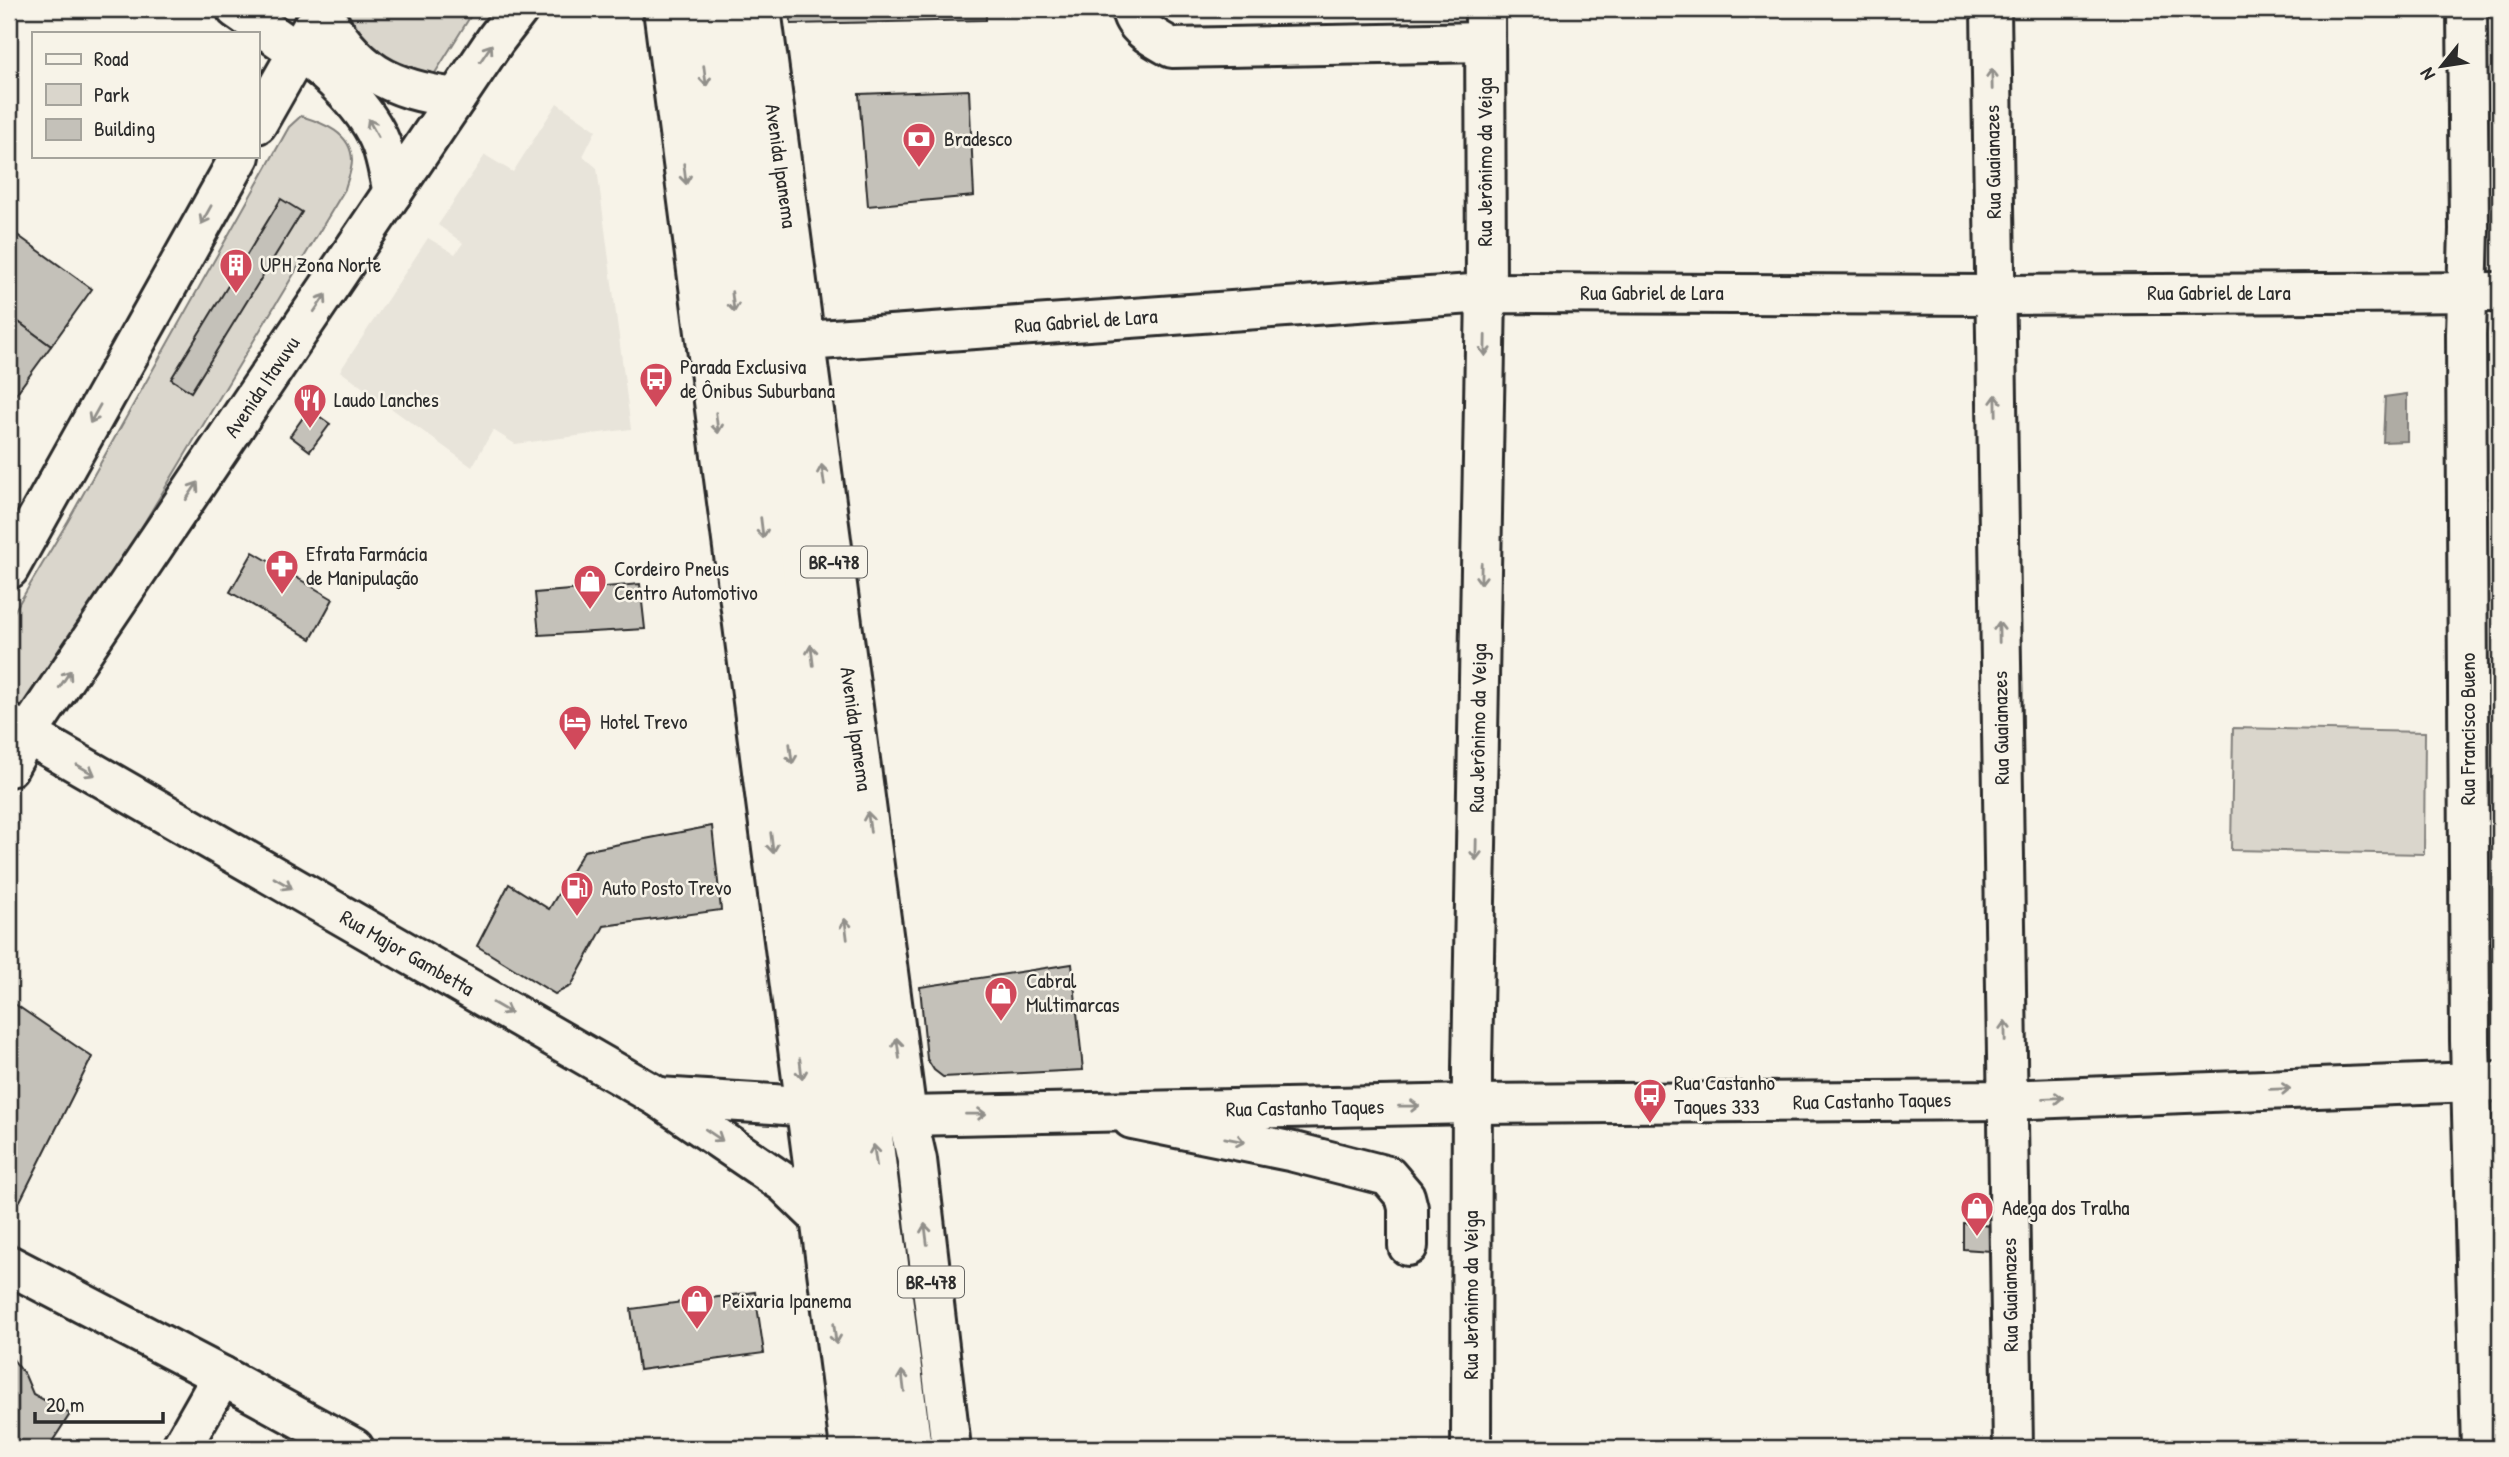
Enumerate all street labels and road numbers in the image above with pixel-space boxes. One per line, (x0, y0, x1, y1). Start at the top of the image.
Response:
street label: Rua Jerônimo da Veiga (1470, 77, 1499, 247)
street label: Avenida Ipanema (758, 102, 805, 230)
street label: Rua Guaianazes (1977, 105, 2008, 219)
street label: Rua Gabriel de Lara (1580, 278, 1724, 307)
street label: Rua Gabriel de Lara (2147, 278, 2291, 307)
street label: Rua Gabriel de Lara (1013, 301, 1158, 340)
street label: Avenida Itavuvu (217, 330, 306, 443)
road number: BR-478 (801, 547, 867, 578)
street label: Rua Jerônimo da Veiga (1462, 643, 1493, 813)
street label: Rua Francisco Bueno (2453, 653, 2482, 805)
street label: Avenida Ipanema (833, 665, 880, 793)
street label: Rua Guaianazes (1985, 671, 2016, 785)
street label: Rua Major Gambetta (335, 902, 480, 1003)
street label: Rua Castanho Taques (1792, 1085, 1951, 1116)
street label: Rua Castanho Taques (1225, 1092, 1384, 1123)
street label: Rua Jerônimo da Veiga (1456, 1210, 1485, 1380)
street label: Rua Guaianazes (1994, 1238, 2025, 1352)
road number: BR-478 (898, 1266, 964, 1298)

